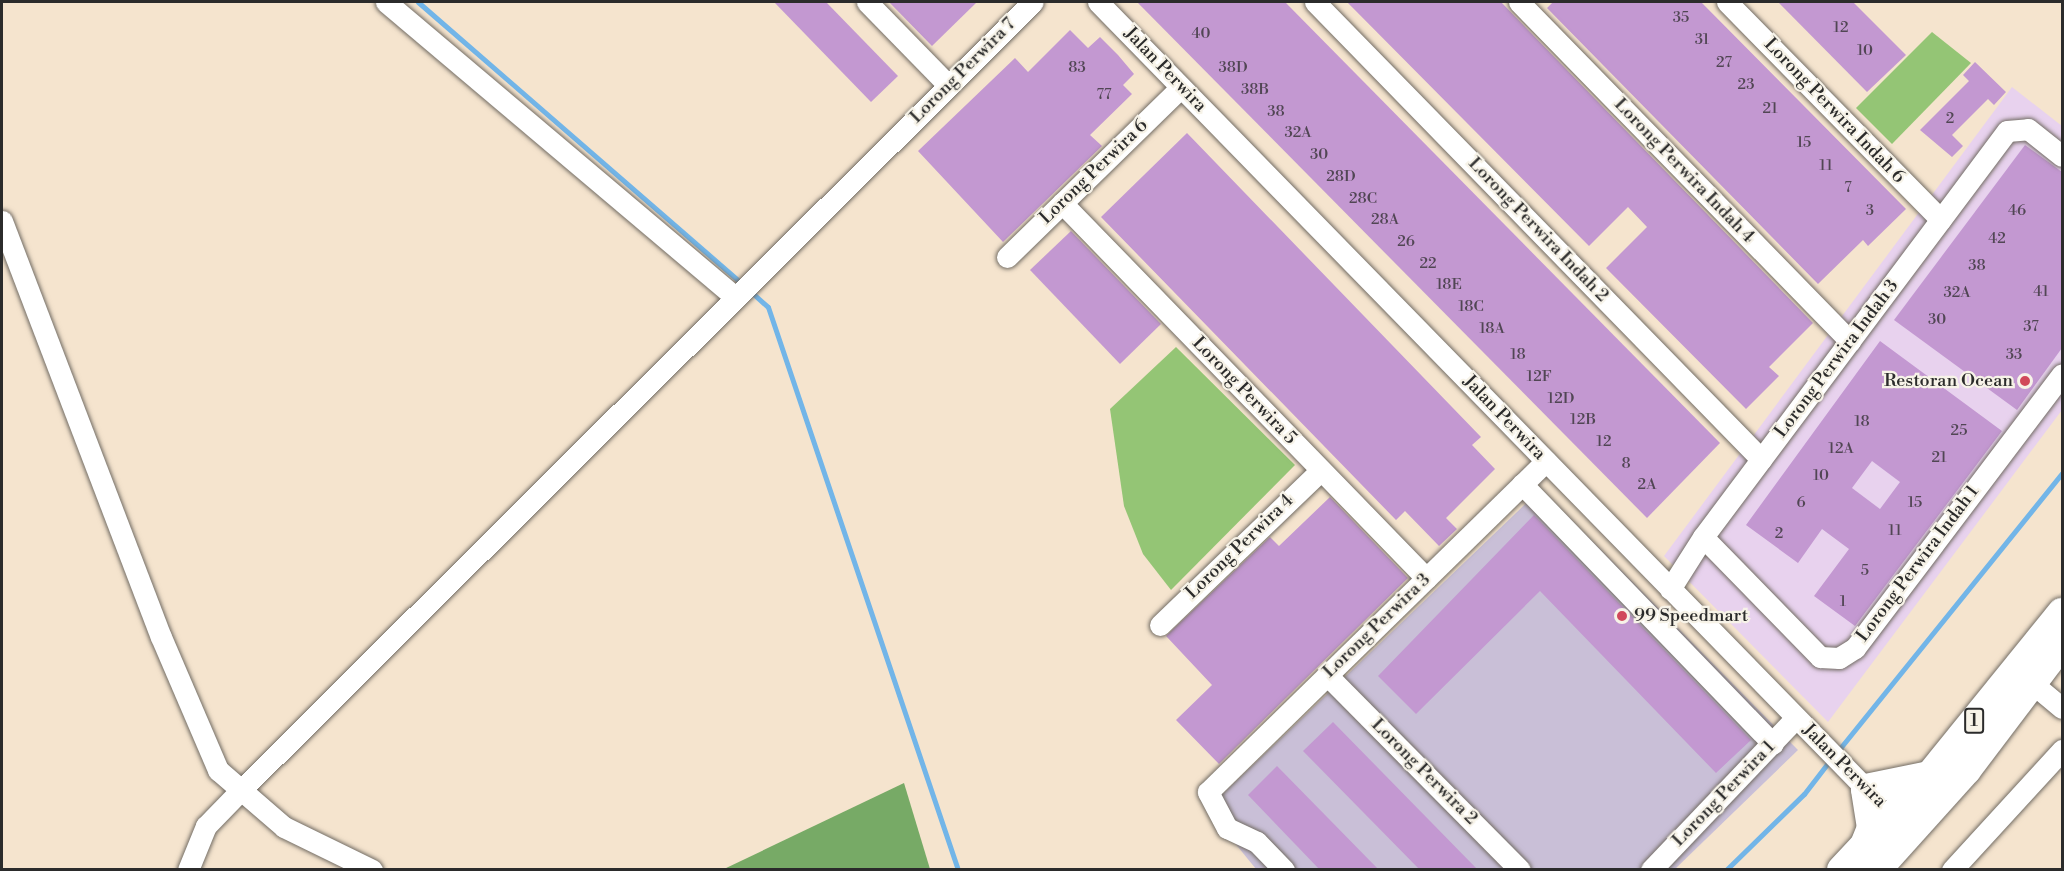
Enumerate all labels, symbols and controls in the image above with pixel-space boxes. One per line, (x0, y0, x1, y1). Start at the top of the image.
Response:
house number: 35 (1673, 9, 1689, 27)
street label: Lorong Perwira 7 (906, 14, 1020, 128)
house number: 12 (1833, 19, 1849, 37)
street label: Jalan Perwira (1119, 23, 1211, 117)
house number: 40 (1192, 25, 1210, 43)
house number: 31 (1695, 31, 1709, 49)
street label: Lorong Perwira Indah 6 (1759, 34, 1909, 188)
house number: 10 (1857, 42, 1873, 60)
house number: 27 (1716, 54, 1732, 72)
house number: 83 (1068, 59, 1086, 77)
house number: 38D (1218, 59, 1248, 77)
house number: 23 (1738, 76, 1754, 94)
house number: 38B (1241, 81, 1269, 99)
house number: 77 (1096, 86, 1112, 104)
street label: Lorong Perwira Indah 4 (1609, 94, 1759, 248)
house number: 21 (1762, 100, 1778, 118)
house number: 38 (1267, 103, 1285, 121)
house number: 2 (1946, 110, 1954, 128)
street label: Lorong Perwira 6 (1035, 115, 1153, 229)
house number: 32A (1284, 124, 1312, 142)
house number: 15 (1797, 134, 1811, 152)
house number: 30 (1310, 146, 1328, 164)
street label: Lorong Perwira Indah 2 (1463, 153, 1613, 307)
house number: 11 (1819, 157, 1833, 175)
house number: 28D (1326, 168, 1356, 186)
house number: 7 (1844, 179, 1852, 197)
house number: 28C (1349, 190, 1377, 208)
house number: 3 (1866, 202, 1874, 220)
house number: 46 (2008, 202, 2026, 220)
house number: 28A (1371, 211, 1399, 229)
house number: 42 (1988, 230, 2006, 248)
house number: 26 (1397, 233, 1415, 251)
house number: 22 (1419, 255, 1437, 273)
house number: 38 (1968, 257, 1986, 275)
house number: 18E (1436, 276, 1462, 294)
street label: Lorong Perwira Indah 3 (1771, 276, 1903, 442)
house number: 41 (2033, 283, 2049, 301)
house number: 32A (1943, 284, 1971, 302)
house number: 18C (1458, 298, 1484, 316)
house number: 30 (1928, 311, 1946, 329)
house number: 37 (2023, 318, 2039, 336)
house number: 18A (1479, 320, 1505, 338)
street label: Lorong Perwira 5 (1187, 333, 1301, 449)
house number: 18 (1510, 346, 1526, 364)
house number: 33 (2006, 346, 2022, 364)
house number: 12F (1526, 368, 1552, 386)
place label: Restoran Ocean (1884, 370, 2013, 392)
street label: Jalan Perwira (1458, 371, 1550, 465)
marker: Restoran Ocean (2018, 374, 2032, 388)
house number: 12D (1548, 390, 1574, 408)
house number: 12B (1570, 411, 1596, 429)
house number: 18 (1854, 413, 1870, 431)
house number: 25 (1951, 422, 1967, 440)
house number: 12 (1596, 433, 1612, 451)
house number: 12A (1828, 440, 1854, 458)
house number: 21 (1931, 449, 1947, 467)
house number: 8 (1621, 455, 1631, 473)
house number: 10 (1813, 467, 1829, 485)
house number: 2A (1638, 476, 1656, 494)
street label: Lorong Perwira Indah 1 (1852, 482, 1984, 646)
street label: Lorong Perwira 4 (1182, 490, 1298, 604)
house number: 6 (1796, 494, 1806, 512)
house number: 15 (1908, 494, 1922, 512)
house number: 11 (1888, 522, 1902, 540)
house number: 2 (1775, 525, 1783, 543)
house number: 5 (1861, 562, 1869, 580)
street label: Lorong Perwira 3 (1319, 569, 1435, 683)
house number: 1 (1840, 593, 1846, 611)
place label: 99 Speedmart (1634, 605, 1748, 627)
marker: 99 Speedmart (1615, 609, 1629, 623)
road number: 1 (1964, 708, 1984, 734)
street label: Lorong Perwira 2 (1366, 714, 1482, 830)
street label: Jalan Perwira (1798, 720, 1890, 812)
street label: Lorong Perwira 1 (1668, 737, 1780, 851)

